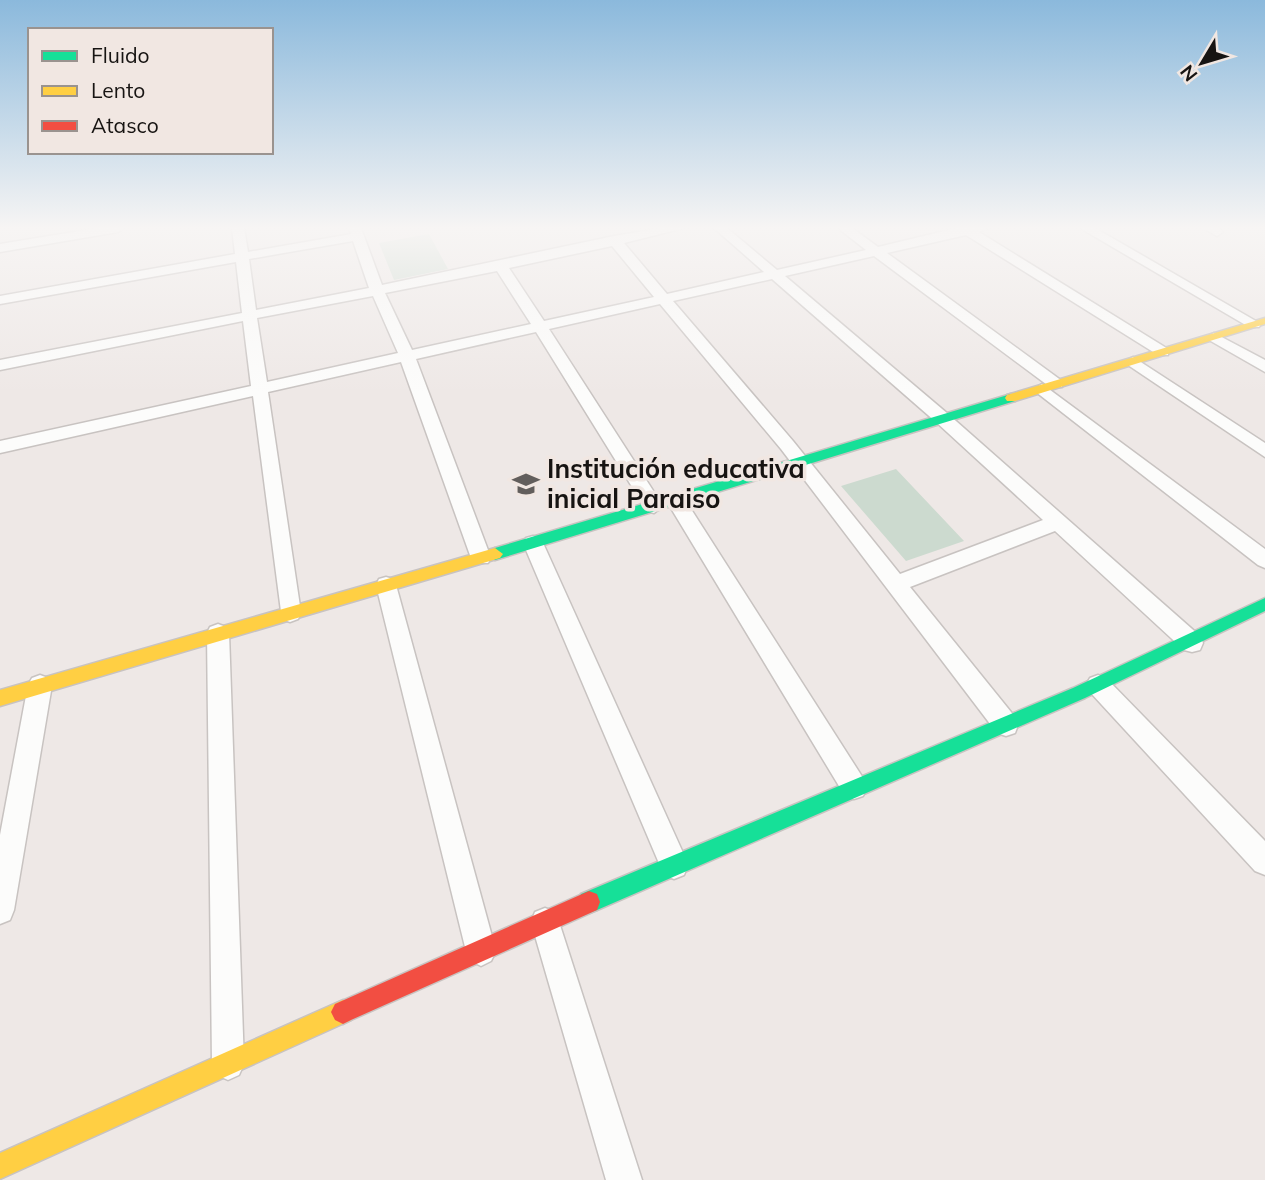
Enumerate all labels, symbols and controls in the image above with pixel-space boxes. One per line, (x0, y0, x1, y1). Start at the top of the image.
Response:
legend (28, 28, 273, 154)
north arrow (1167, 28, 1237, 98)
text: Fluido (91, 42, 150, 68)
text: N (1175, 60, 1202, 87)
text: Lento (91, 77, 145, 103)
text: Atasco (91, 112, 159, 138)
place label: Institución educativa inicial Paraiso (547, 452, 805, 515)
school or university icon: Institución educativa inicial Paraiso (511, 469, 541, 499)

